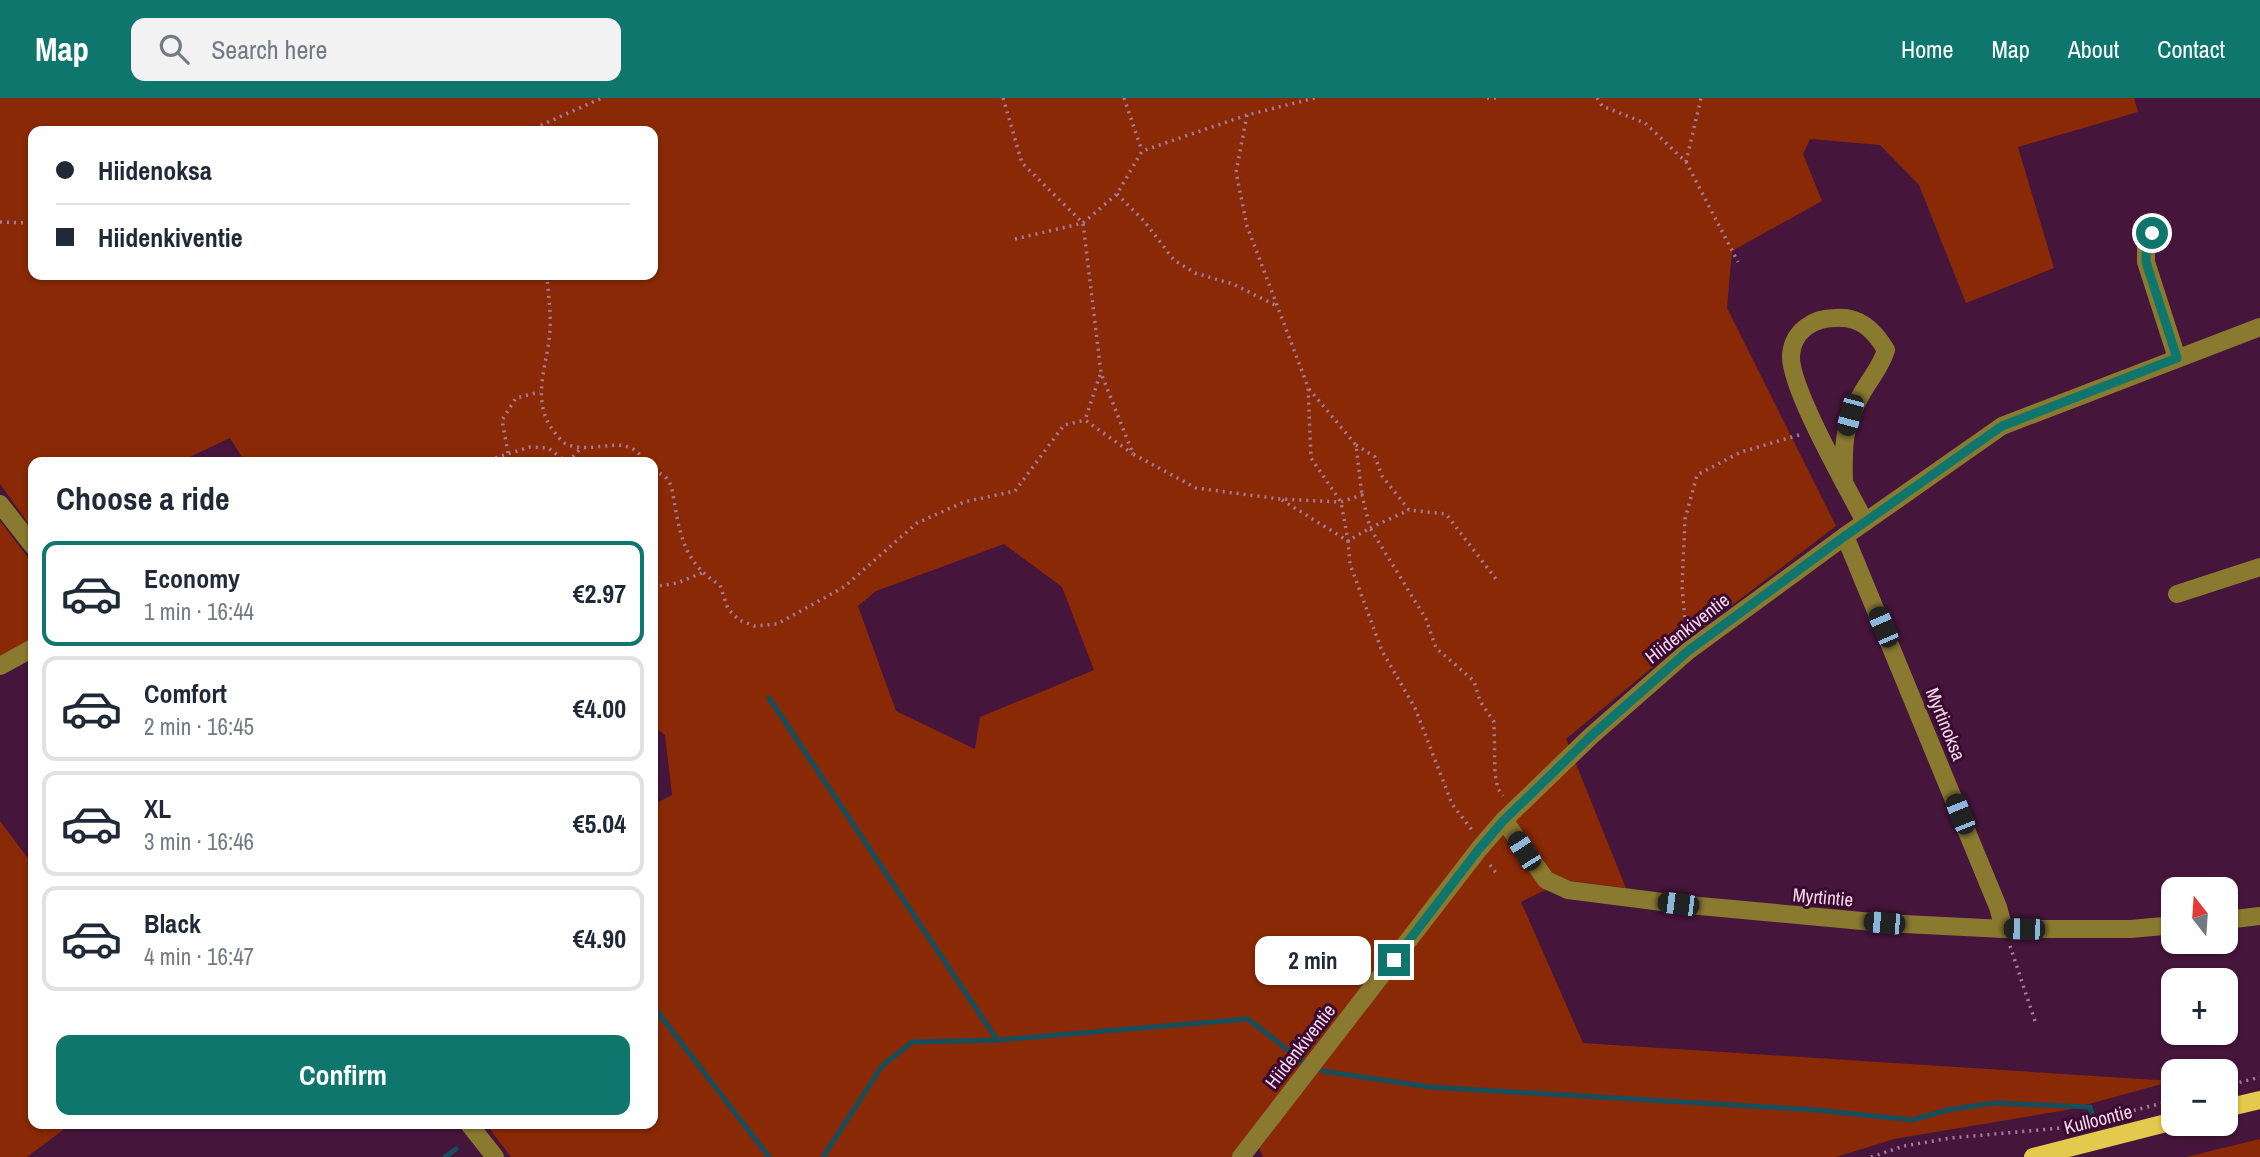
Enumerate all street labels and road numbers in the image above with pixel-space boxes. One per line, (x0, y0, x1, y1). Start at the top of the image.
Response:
street label: Hiidenkiventie (1639, 587, 1735, 669)
street label: Myrtinoksa (1920, 684, 1972, 764)
street label: Myrtintie (1792, 881, 1854, 913)
street label: Hiidenkiventie (1259, 998, 1341, 1094)
street label: Kulloontie (2061, 1098, 2135, 1140)

